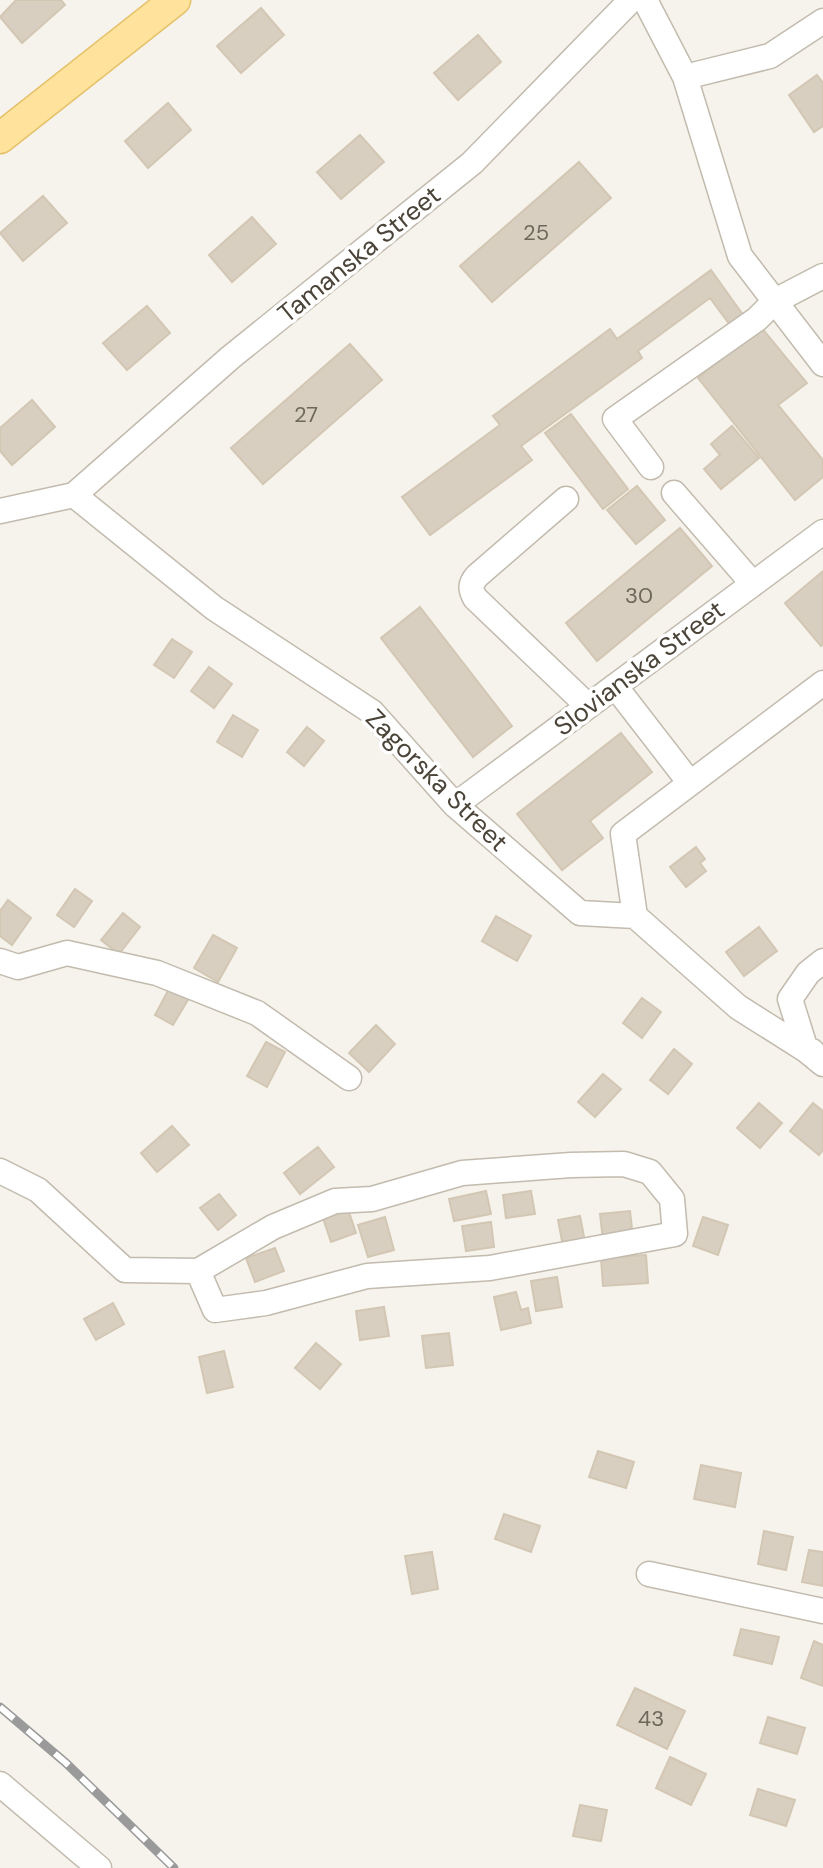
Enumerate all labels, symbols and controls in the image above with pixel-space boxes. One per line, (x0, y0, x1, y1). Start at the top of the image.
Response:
street label: Tamanska Street (271, 178, 447, 330)
house number: 25 (523, 218, 549, 247)
house number: 27 (294, 400, 318, 429)
house number: 30 (625, 581, 653, 610)
street label: Slovianska Street (547, 593, 731, 743)
street label: Zagorska Street (358, 701, 516, 859)
house number: 43 (638, 1704, 664, 1733)

